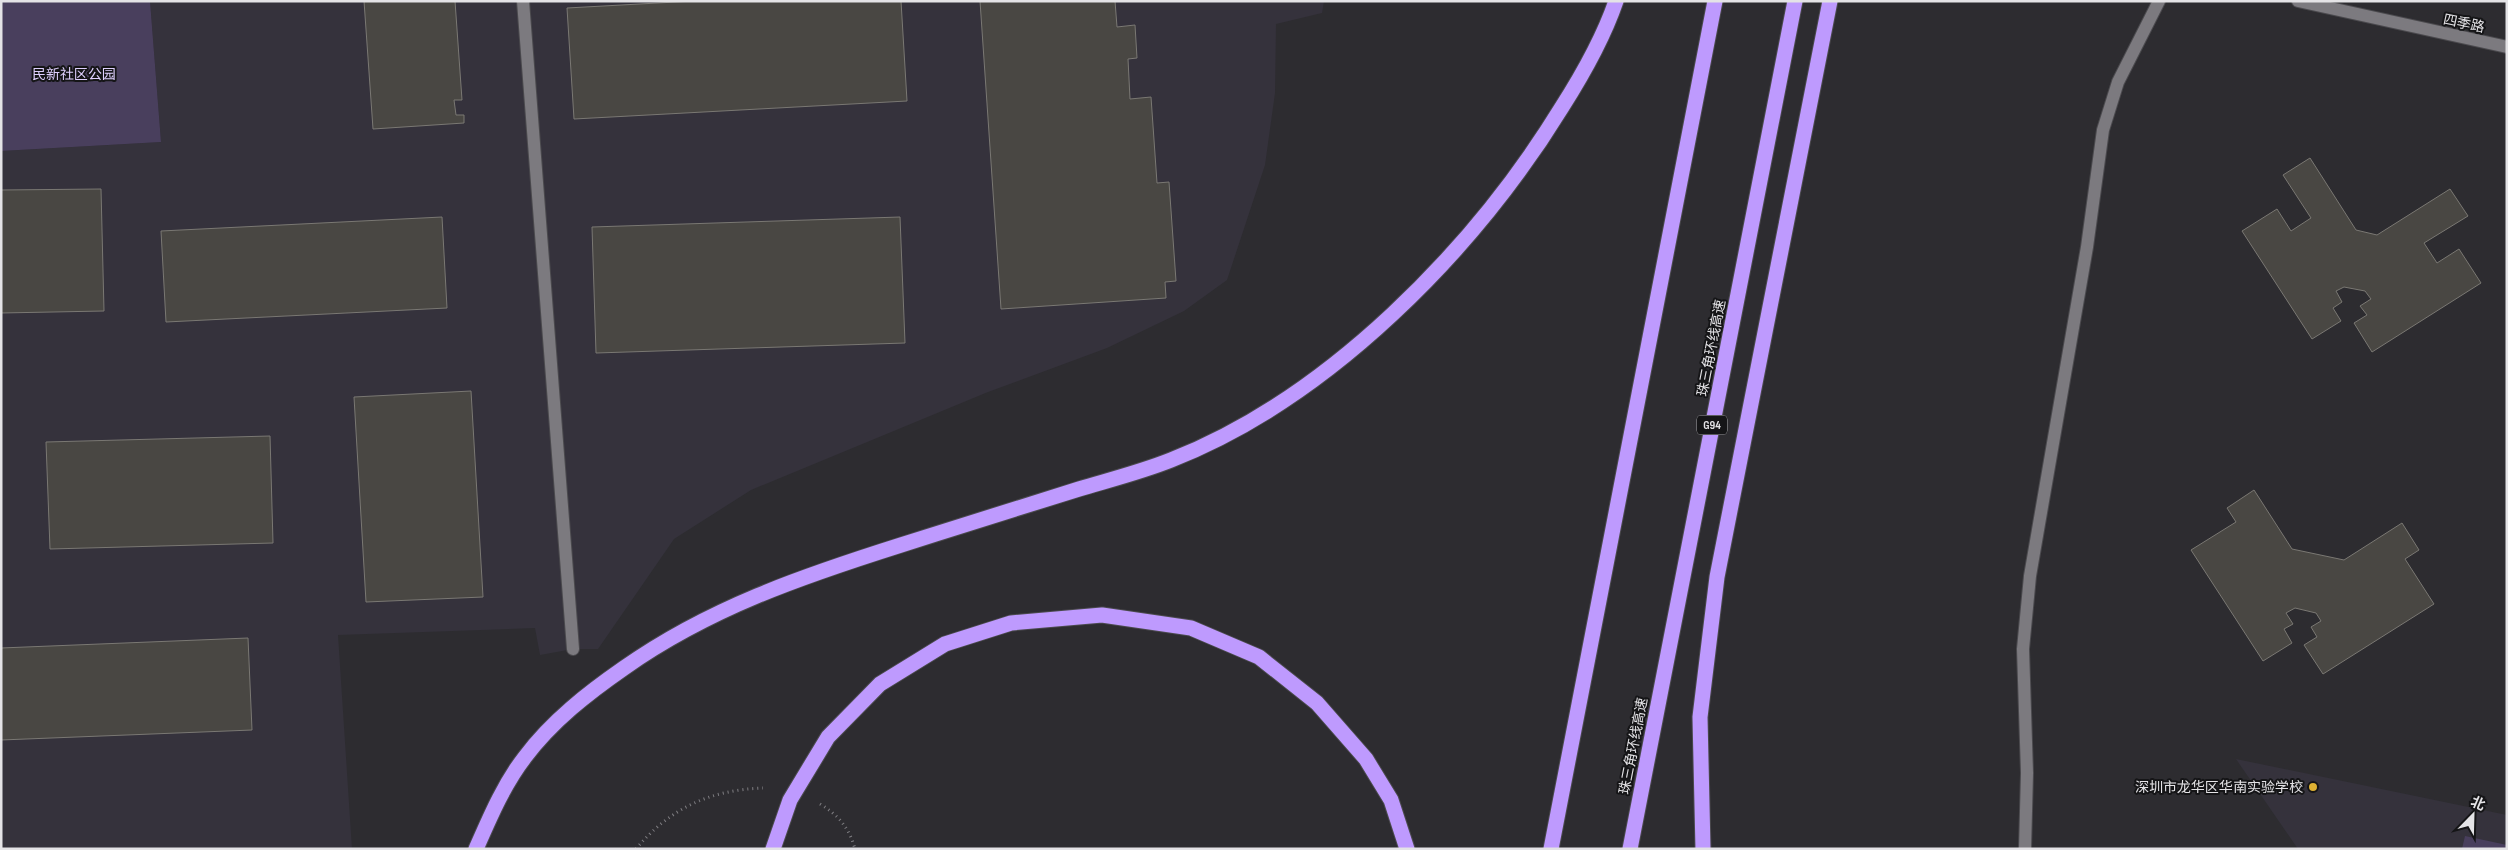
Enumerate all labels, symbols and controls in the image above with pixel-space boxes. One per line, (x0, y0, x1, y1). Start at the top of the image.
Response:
street label: 四季路 (2442, 11, 2486, 36)
park label: 民新社区公园 (32, 66, 116, 83)
street label: 珠三角环线高速 (1694, 298, 1729, 398)
road number: G94 (1697, 416, 1727, 434)
street label: 珠三角环线高速 (1616, 696, 1651, 796)
place label: 深圳市龙华区华南实验学校 (2135, 779, 2303, 796)
marker: 深圳市龙华区华南实验学校 (2307, 781, 2319, 793)
north arrow (2448, 790, 2498, 840)
text: 北 (2468, 793, 2488, 814)

